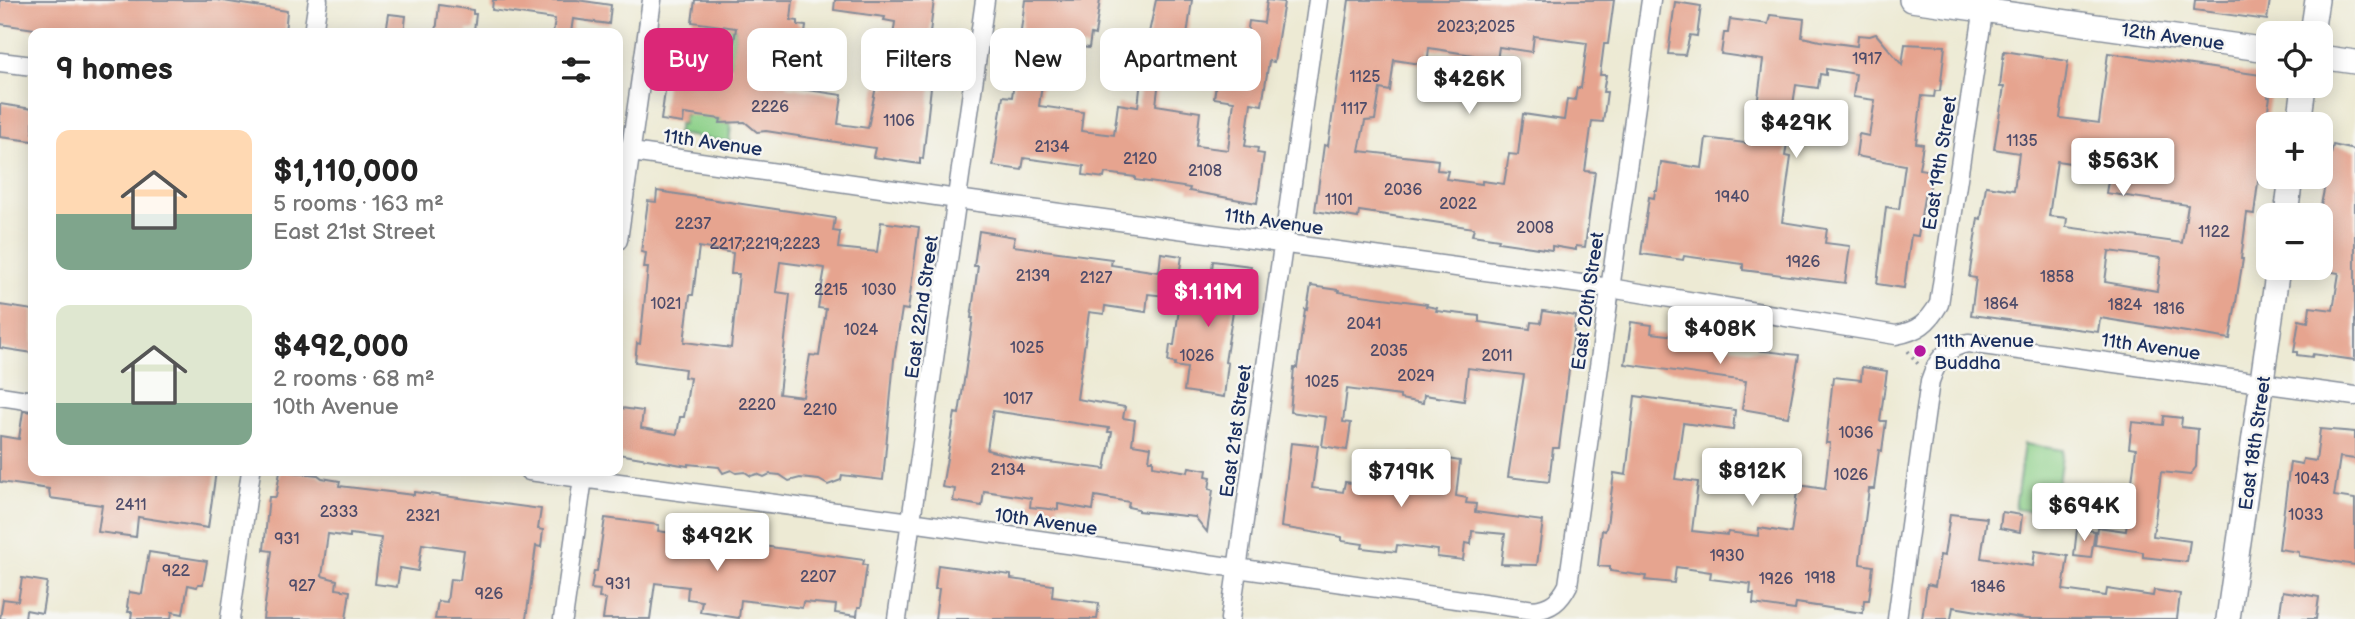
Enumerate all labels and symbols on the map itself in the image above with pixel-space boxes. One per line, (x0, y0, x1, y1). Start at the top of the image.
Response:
house number: 2023;2025 (1437, 18, 1515, 37)
street label: 12th Avenue (2120, 19, 2226, 56)
house number: 1917 (1852, 50, 1882, 69)
pin: $426K (1420, 57, 1518, 116)
house number: 1125 (1350, 68, 1381, 87)
street label: East 19th Street (1919, 94, 1962, 232)
house number: 2226 (751, 98, 789, 117)
house number: 1117 (1341, 100, 1367, 119)
pin: $429K (1747, 100, 1845, 160)
house number: 1106 (883, 112, 915, 131)
street label: 11th Avenue (662, 125, 764, 162)
house number: 1135 (2006, 132, 2038, 151)
house number: 2134 (1035, 138, 1070, 157)
pin: $563K (2074, 138, 2172, 198)
house number: 2120 (1123, 150, 1157, 169)
house number: 2108 (1188, 162, 1222, 181)
house number: 2036 (1384, 181, 1422, 200)
house number: 1940 (1715, 188, 1749, 207)
house number: 1101 (1325, 191, 1353, 210)
house number: 2022 (1439, 195, 1477, 214)
street label: 11th Avenue (1223, 204, 1325, 241)
house number: 2237 (675, 215, 711, 234)
house number: 2008 (1516, 219, 1554, 238)
house number: 1122 (2198, 223, 2230, 242)
street label: East 20th Street (1567, 230, 1610, 372)
street label: East 22nd Street (901, 234, 944, 380)
house number: 2217;2219;2223 (709, 235, 821, 254)
house number: 1926 (1786, 253, 1821, 272)
house number: 2139 (1016, 267, 1050, 286)
house number: 1858 (2040, 268, 2074, 287)
house number: 2127 (1080, 269, 1112, 288)
pin: $1.11M (1151, 270, 1265, 329)
house number: 2215 (814, 281, 848, 300)
house number: 1030 (862, 281, 896, 300)
house number: 1021 (651, 295, 682, 314)
house number: 1864 (1983, 295, 2019, 314)
house number: 1824 (2108, 296, 2142, 315)
house number: 1816 (2153, 300, 2185, 319)
pin: $408K (1671, 306, 1769, 366)
house number: 2041 (1347, 315, 1381, 334)
house number: 1024 (844, 321, 879, 340)
street label: 11th Avenue (2100, 329, 2202, 366)
place label: 11th Avenue Buddha (1934, 330, 2034, 375)
house number: 1025 (1010, 339, 1044, 358)
house number: 2035 (1370, 342, 1408, 361)
marker: 11th Avenue Buddha (1912, 343, 1928, 359)
house number: 1026 (1180, 347, 1215, 366)
house number: 2011 (1481, 347, 1513, 366)
street label: East 21st Street (1216, 363, 1257, 499)
house number: 2029 (1397, 367, 1435, 386)
house number: 1025 (1305, 373, 1339, 392)
street label: East 18th Street (2235, 374, 2276, 512)
house number: 1017 (1003, 390, 1033, 409)
house number: 2220 (738, 396, 776, 415)
house number: 2210 (803, 401, 837, 420)
house number: 1036 (1838, 424, 1874, 443)
pin: $812K (1703, 448, 1801, 508)
pin: $719K (1352, 449, 1450, 509)
house number: 2134 (991, 461, 1026, 480)
house number: 1026 (1834, 466, 1869, 485)
house number: 1043 (2294, 470, 2330, 489)
pin: $694K (2035, 484, 2133, 543)
house number: 2411 (115, 496, 147, 515)
house number: 2333 (320, 503, 358, 522)
street label: 10th Avenue (993, 504, 1099, 541)
house number: 1033 (2288, 506, 2324, 525)
house number: 2321 (406, 507, 440, 526)
pin: $492K (668, 514, 766, 573)
house number: 931 (274, 530, 300, 549)
house number: 1930 (1710, 547, 1744, 566)
house number: 922 (162, 562, 191, 581)
house number: 2207 (800, 568, 836, 587)
house number: 1918 (1805, 569, 1835, 588)
house number: 1926 (1759, 570, 1794, 589)
house number: 931 (605, 575, 631, 594)
house number: 927 (289, 577, 315, 596)
house number: 1846 (1970, 578, 2006, 597)
house number: 926 (475, 585, 503, 604)

